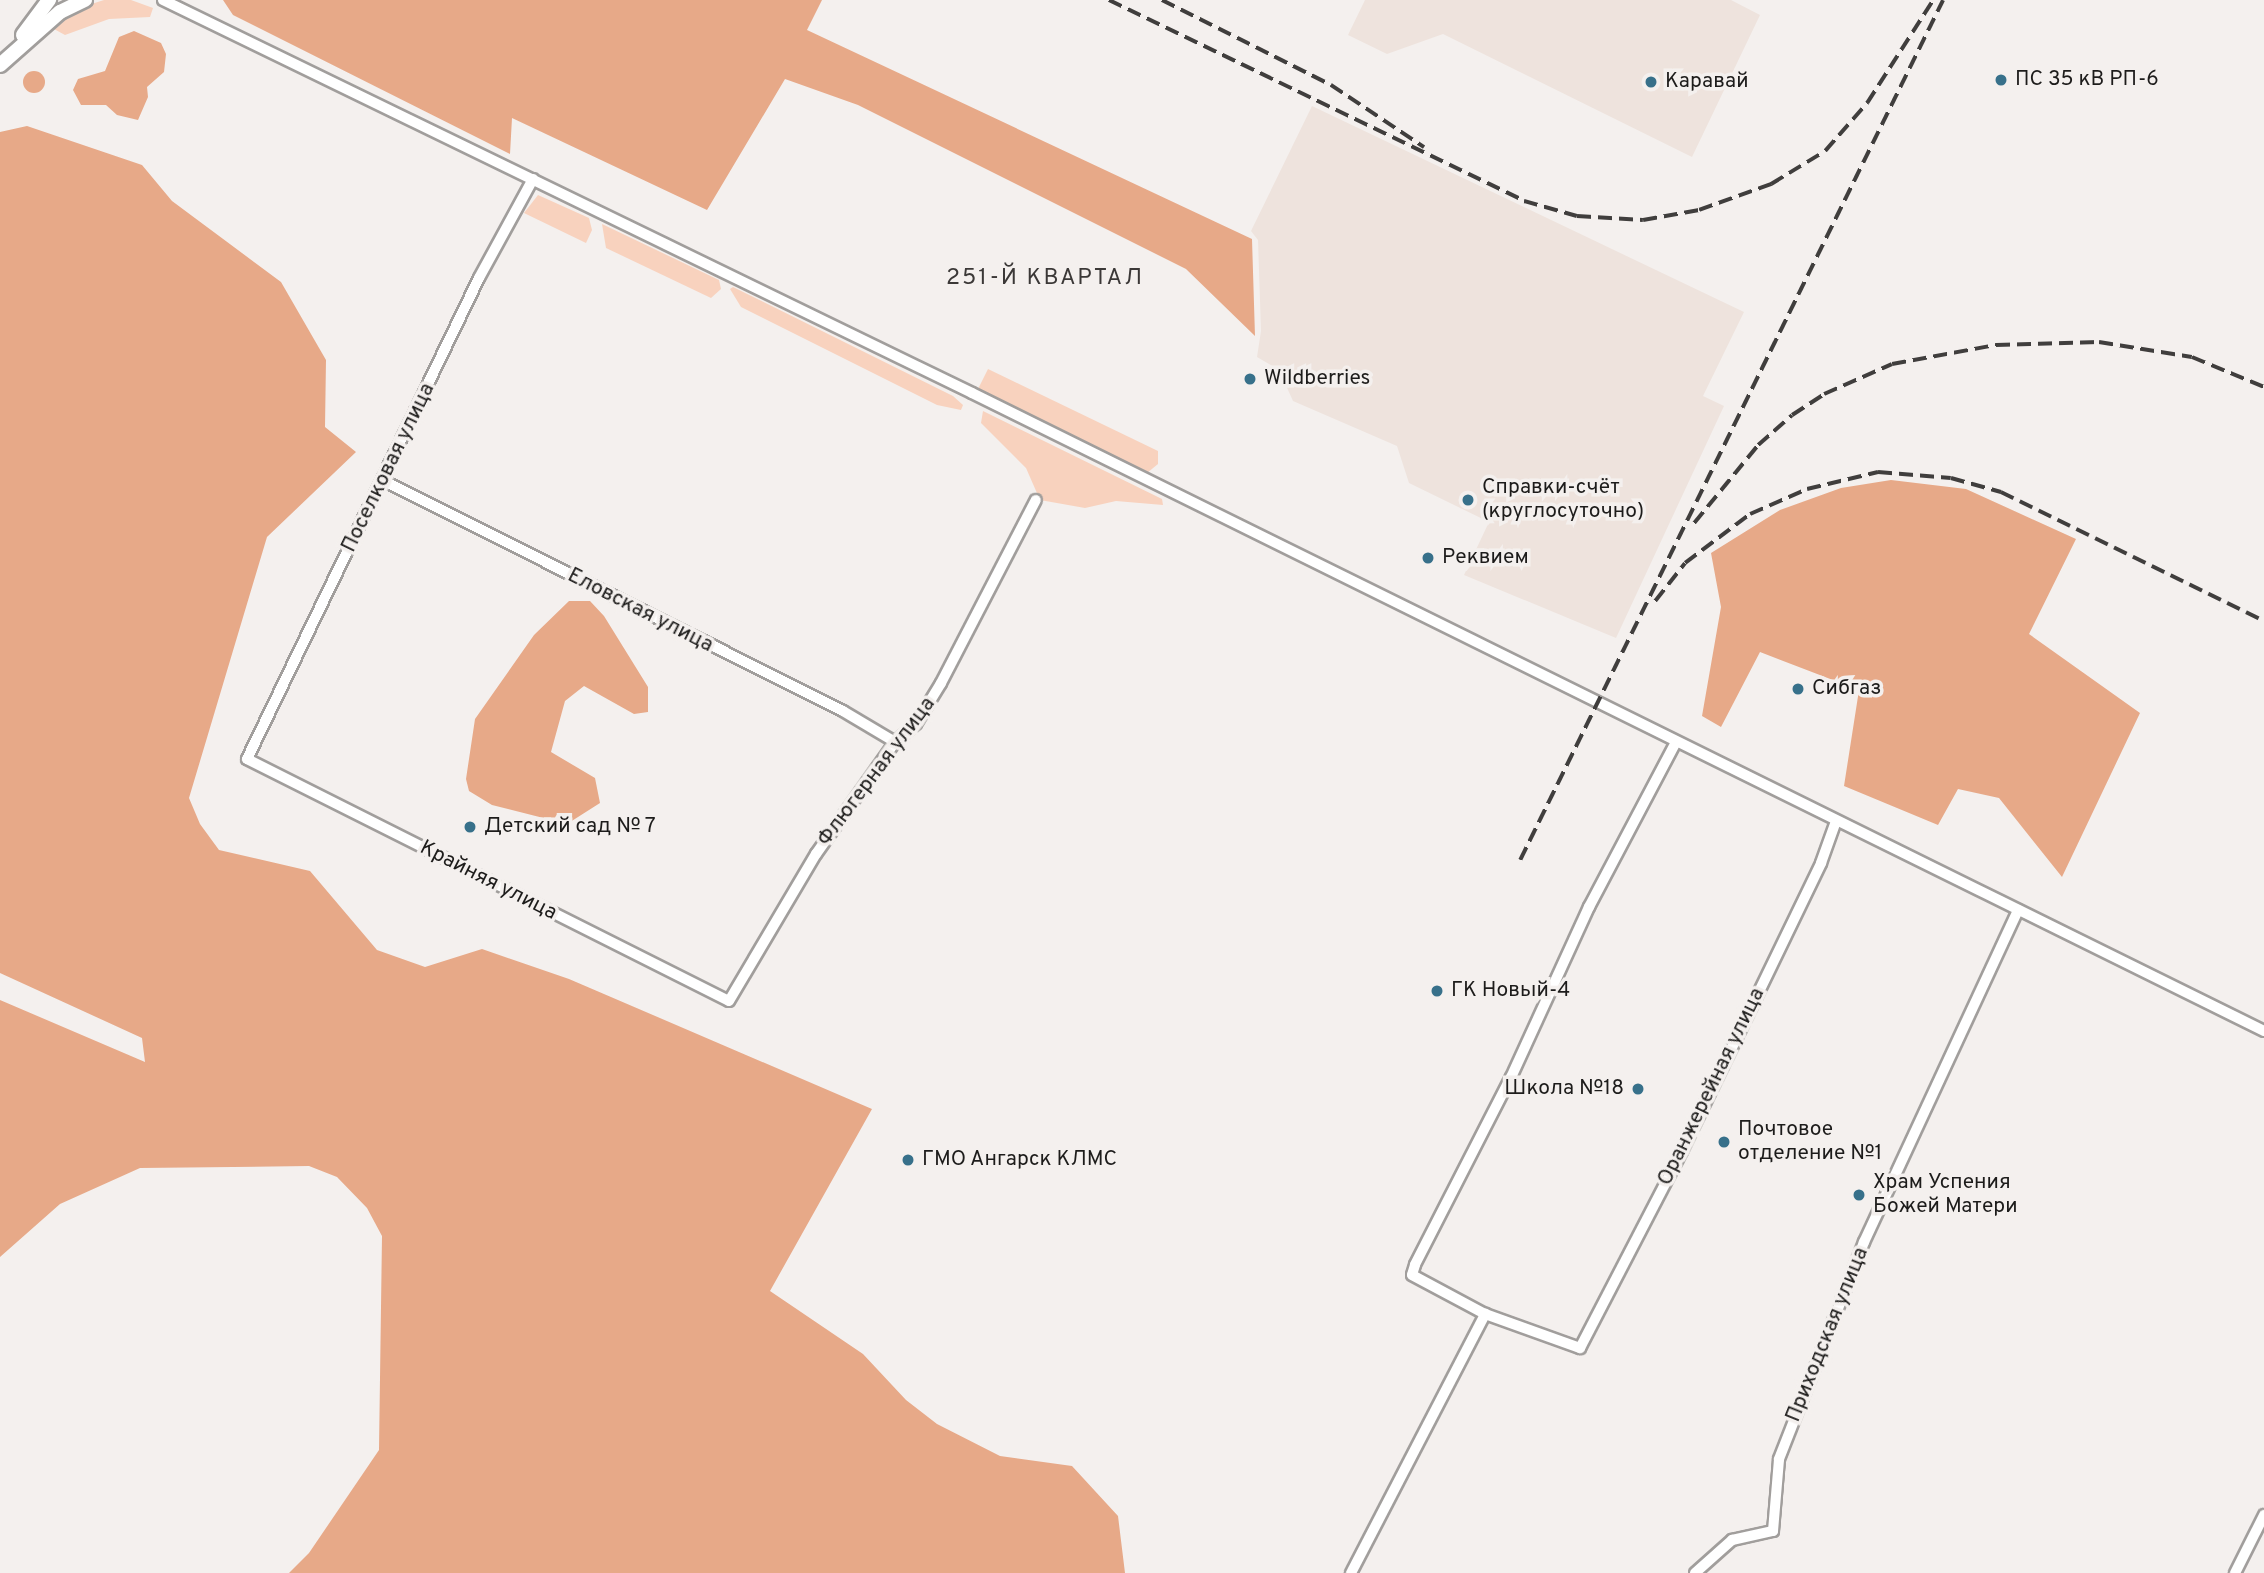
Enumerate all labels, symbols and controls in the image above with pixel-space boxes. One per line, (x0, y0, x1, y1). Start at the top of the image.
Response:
place label: ПС 35 кВ РП-6 (2015, 67, 2159, 93)
place label: Каравай (1665, 69, 1748, 95)
marker: ПС 35 кВ РП-6 (1993, 72, 2009, 88)
marker: Каравай (1643, 74, 1659, 90)
district label: 251-Й КВАРТАЛ (948, 265, 1142, 293)
place label: Wildberries (1264, 366, 1370, 392)
marker: Wildberries (1242, 371, 1258, 387)
street label: Поселковая улица (337, 379, 441, 557)
place label: Справки-счёт (круглосуточно) (1482, 475, 1644, 525)
marker: Справки-счёт (круглосуточно) (1460, 492, 1476, 508)
place label: Реквием (1442, 545, 1529, 571)
marker: Реквием (1420, 550, 1436, 566)
street label: Еловская улица (563, 563, 717, 659)
place label: Сибгаз (1812, 676, 1881, 702)
marker: Сибгаз (1790, 681, 1806, 697)
street label: Флюгерная улица (813, 692, 941, 852)
place label: Детский сад № 7 (484, 814, 657, 840)
marker: Детский сад № 7 (462, 819, 478, 835)
street label: Крайняя улица (415, 836, 561, 926)
place label: ГК Новый-4 (1451, 978, 1570, 1004)
marker: ГК Новый-4 (1429, 983, 1445, 999)
street label: Оранжерейная улица (1653, 984, 1771, 1190)
place label: Школа №18 (1504, 1076, 1624, 1102)
marker: Школа №18 (1630, 1081, 1646, 1097)
place label: Почтовое отделение №1 (1738, 1117, 1882, 1167)
marker: Почтовое отделение №1 (1716, 1134, 1732, 1150)
place label: ГМО Ангарск КЛМС (922, 1147, 1118, 1173)
marker: ГМО Ангарск КЛМС (900, 1152, 916, 1168)
place label: Храм Успения Божей Матери (1873, 1170, 2018, 1220)
marker: Храм Успения Божей Матери (1851, 1187, 1867, 1203)
street label: Приходская улица (1781, 1244, 1875, 1426)

